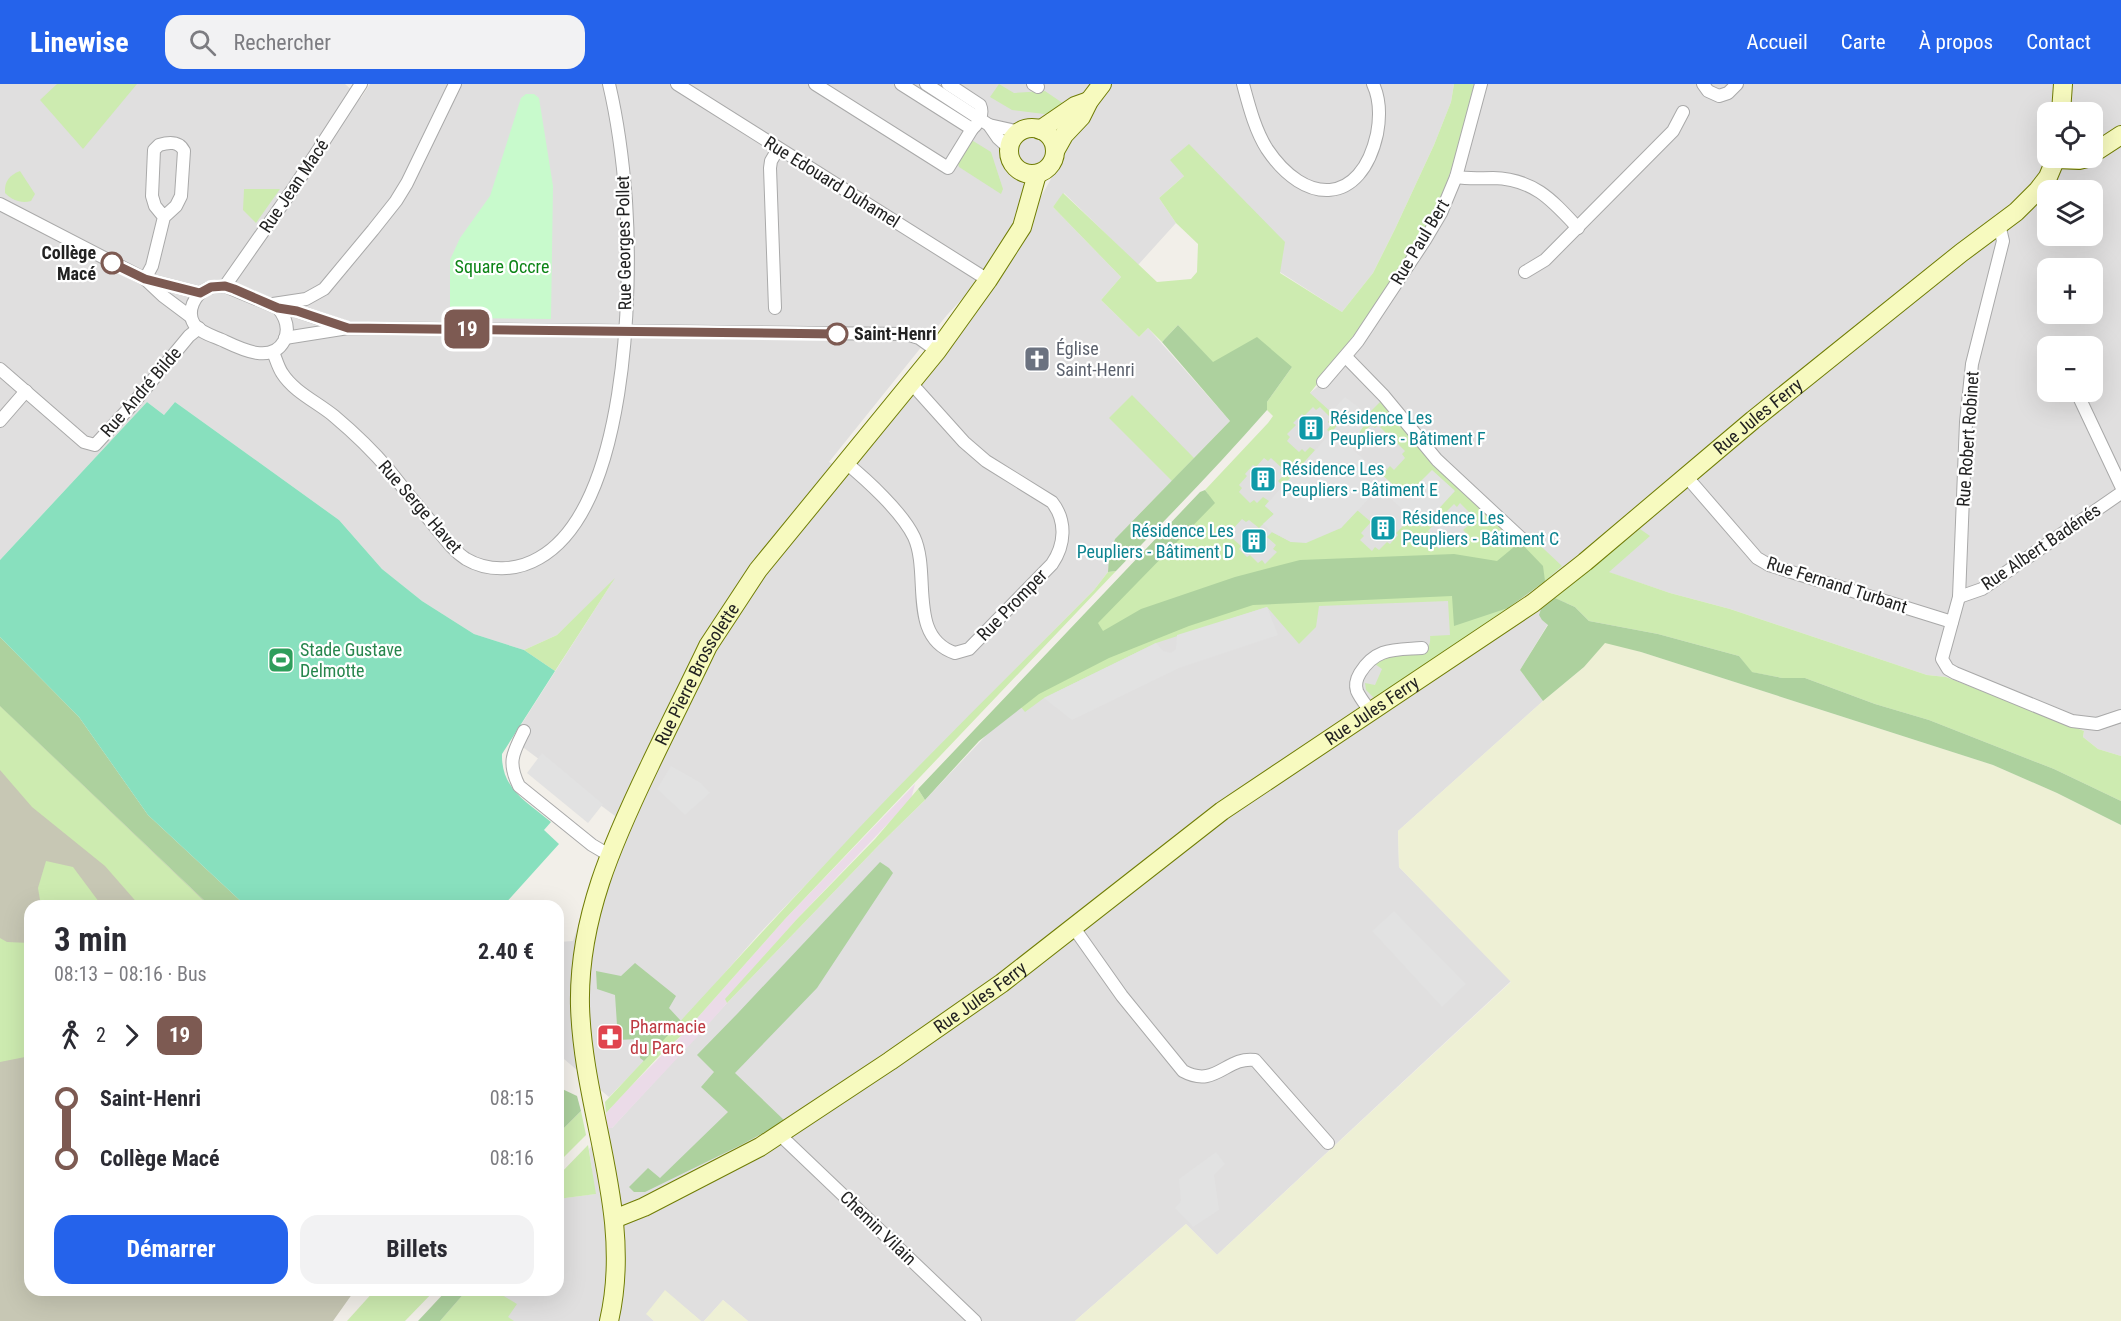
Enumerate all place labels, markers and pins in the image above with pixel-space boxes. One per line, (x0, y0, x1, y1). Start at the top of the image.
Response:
place label: Collège Macé (41, 242, 96, 284)
marker: Collège Macé (101, 252, 123, 274)
marker: Saint-Henri (826, 323, 848, 345)
place label: Saint-Henri (854, 323, 937, 344)
place label: Église Saint-Henri (1056, 338, 1135, 380)
church icon: Église Saint-Henri (1022, 344, 1052, 374)
place label: Résidence Les Peupliers - Bâtiment F (1330, 407, 1486, 449)
building icon: Résidence Les Peupliers - Bâtiment F (1296, 413, 1326, 443)
place label: Résidence Les Peupliers - Bâtiment E (1282, 458, 1438, 500)
building icon: Résidence Les Peupliers - Bâtiment E (1248, 464, 1278, 494)
place label: Résidence Les Peupliers - Bâtiment C (1402, 507, 1559, 549)
building icon: Résidence Les Peupliers - Bâtiment C (1368, 513, 1398, 543)
place label: Résidence Les Peupliers - Bâtiment D (1077, 520, 1234, 562)
building icon: Résidence Les Peupliers - Bâtiment D (1239, 526, 1269, 556)
place label: Stade Gustave Delmotte (300, 639, 402, 681)
sports icon: Stade Gustave Delmotte (266, 645, 296, 675)
place label: Pharmacie du Parc (630, 1016, 706, 1058)
pharmacy icon: Pharmacie du Parc (595, 1022, 625, 1052)

